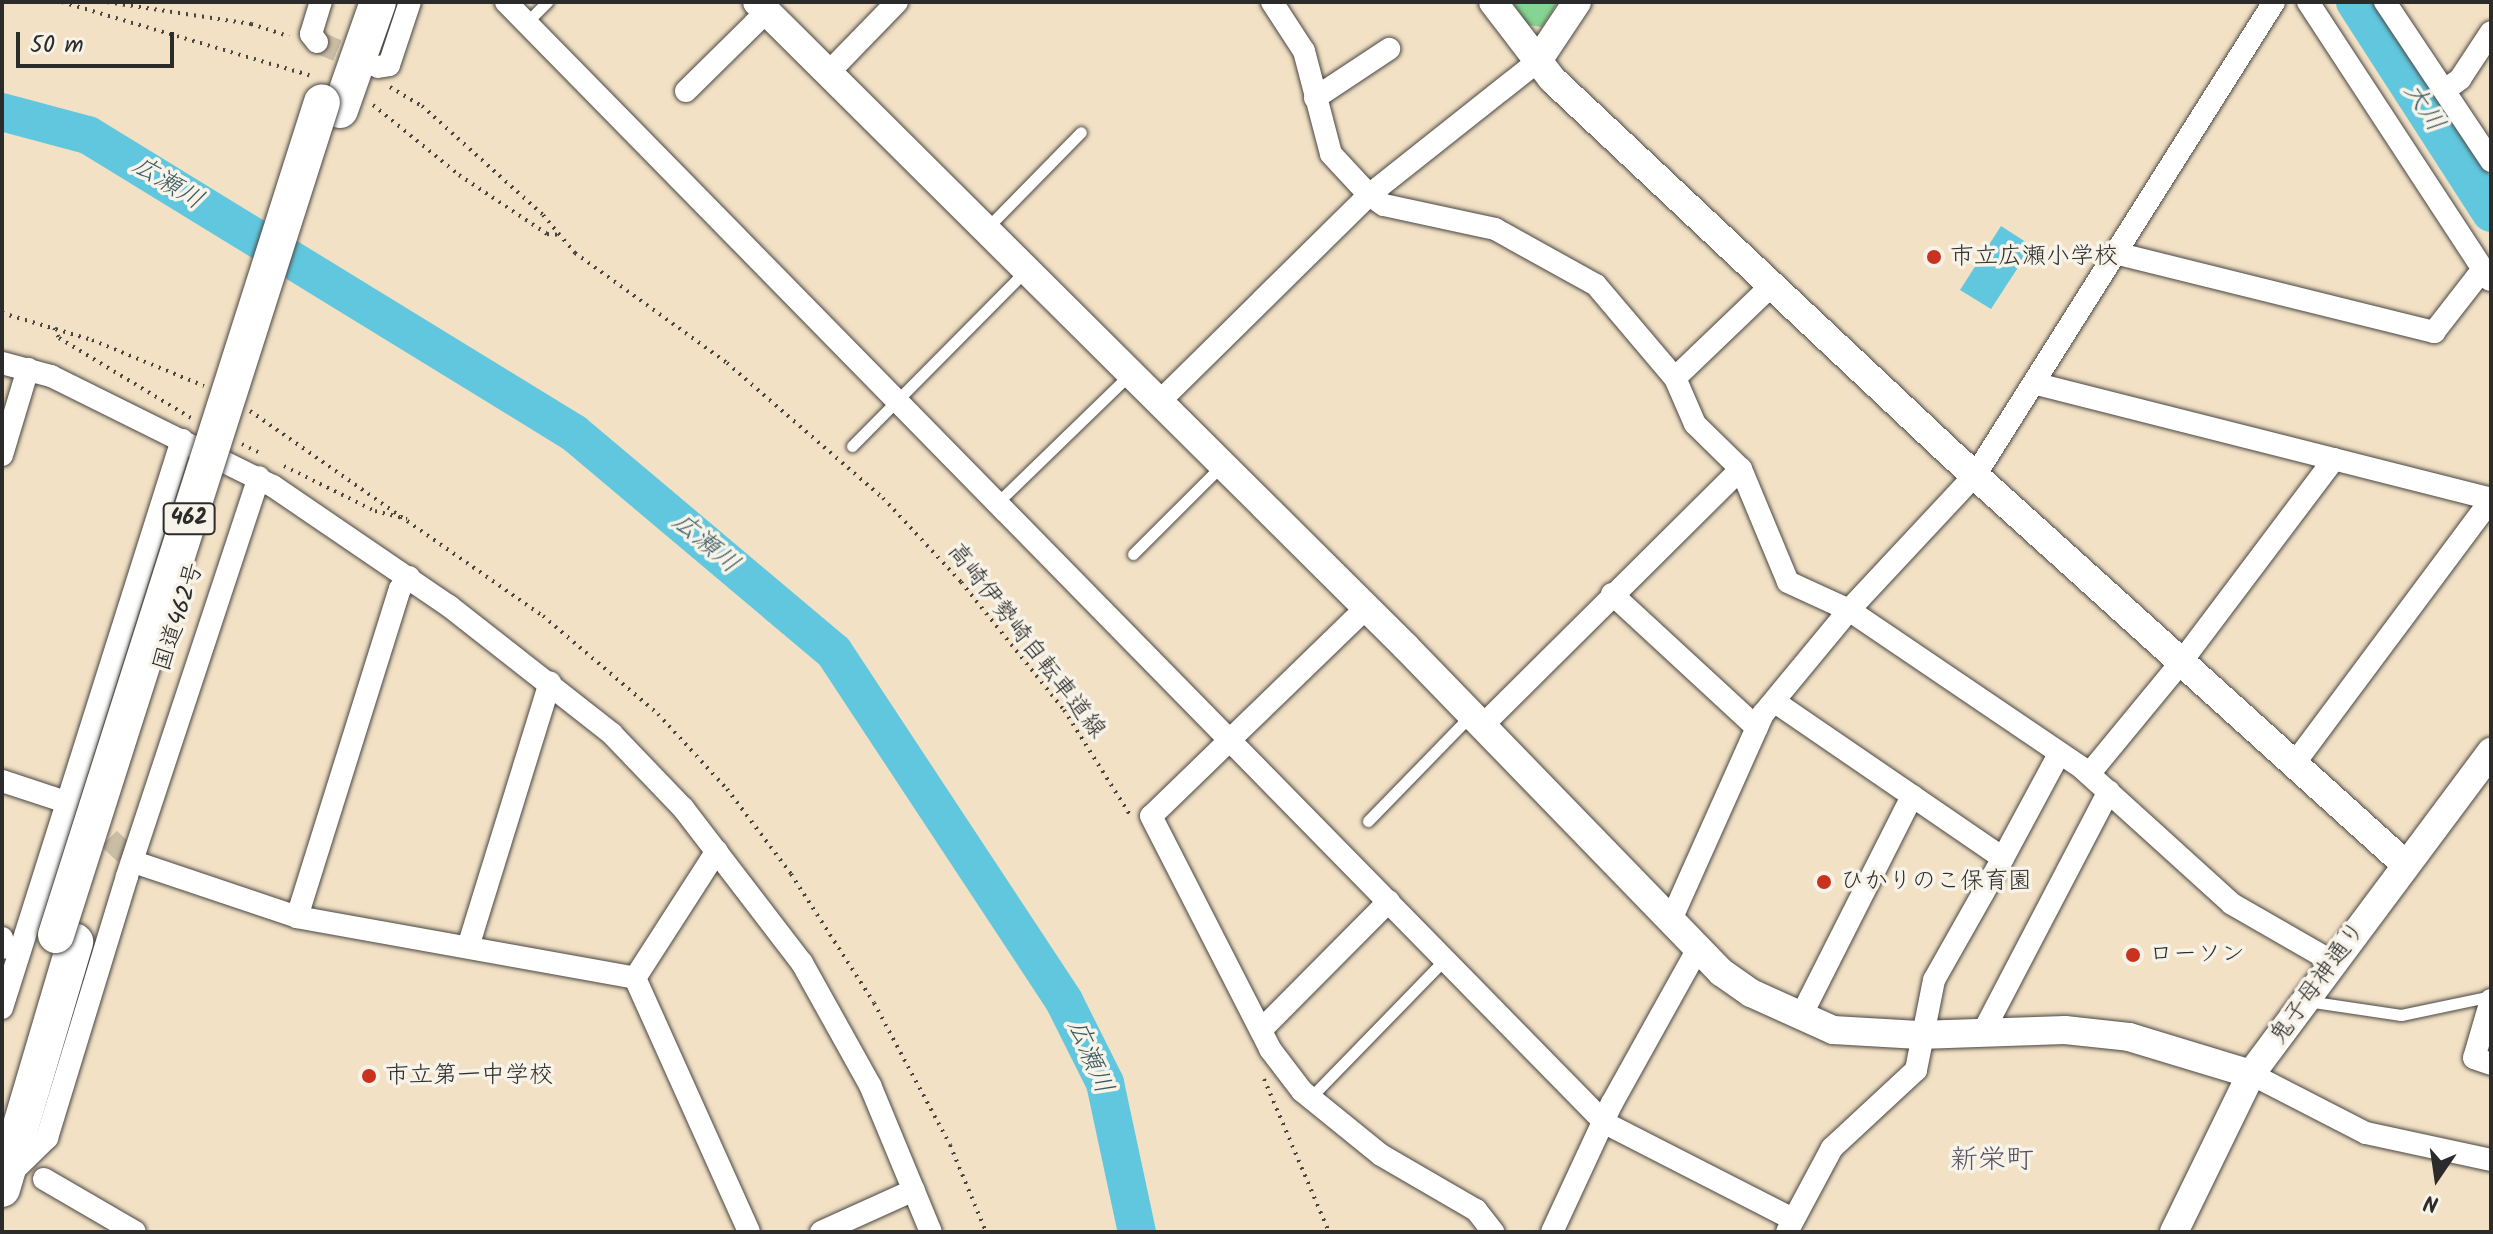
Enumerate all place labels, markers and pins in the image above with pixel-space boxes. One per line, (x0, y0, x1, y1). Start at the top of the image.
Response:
place label: 市立広瀬小学校 (1950, 243, 2118, 271)
marker: 市立広瀬小学校 (1925, 248, 1943, 266)
place label: ひかりのこ保育園 (1840, 868, 2032, 896)
marker: ひかりのこ保育園 (1815, 873, 1833, 891)
place label: ローソン (2149, 941, 2245, 969)
marker: ローソン (2124, 946, 2142, 964)
place label: 市立第一中学校 (385, 1062, 553, 1090)
marker: 市立第一中学校 (360, 1067, 378, 1085)

